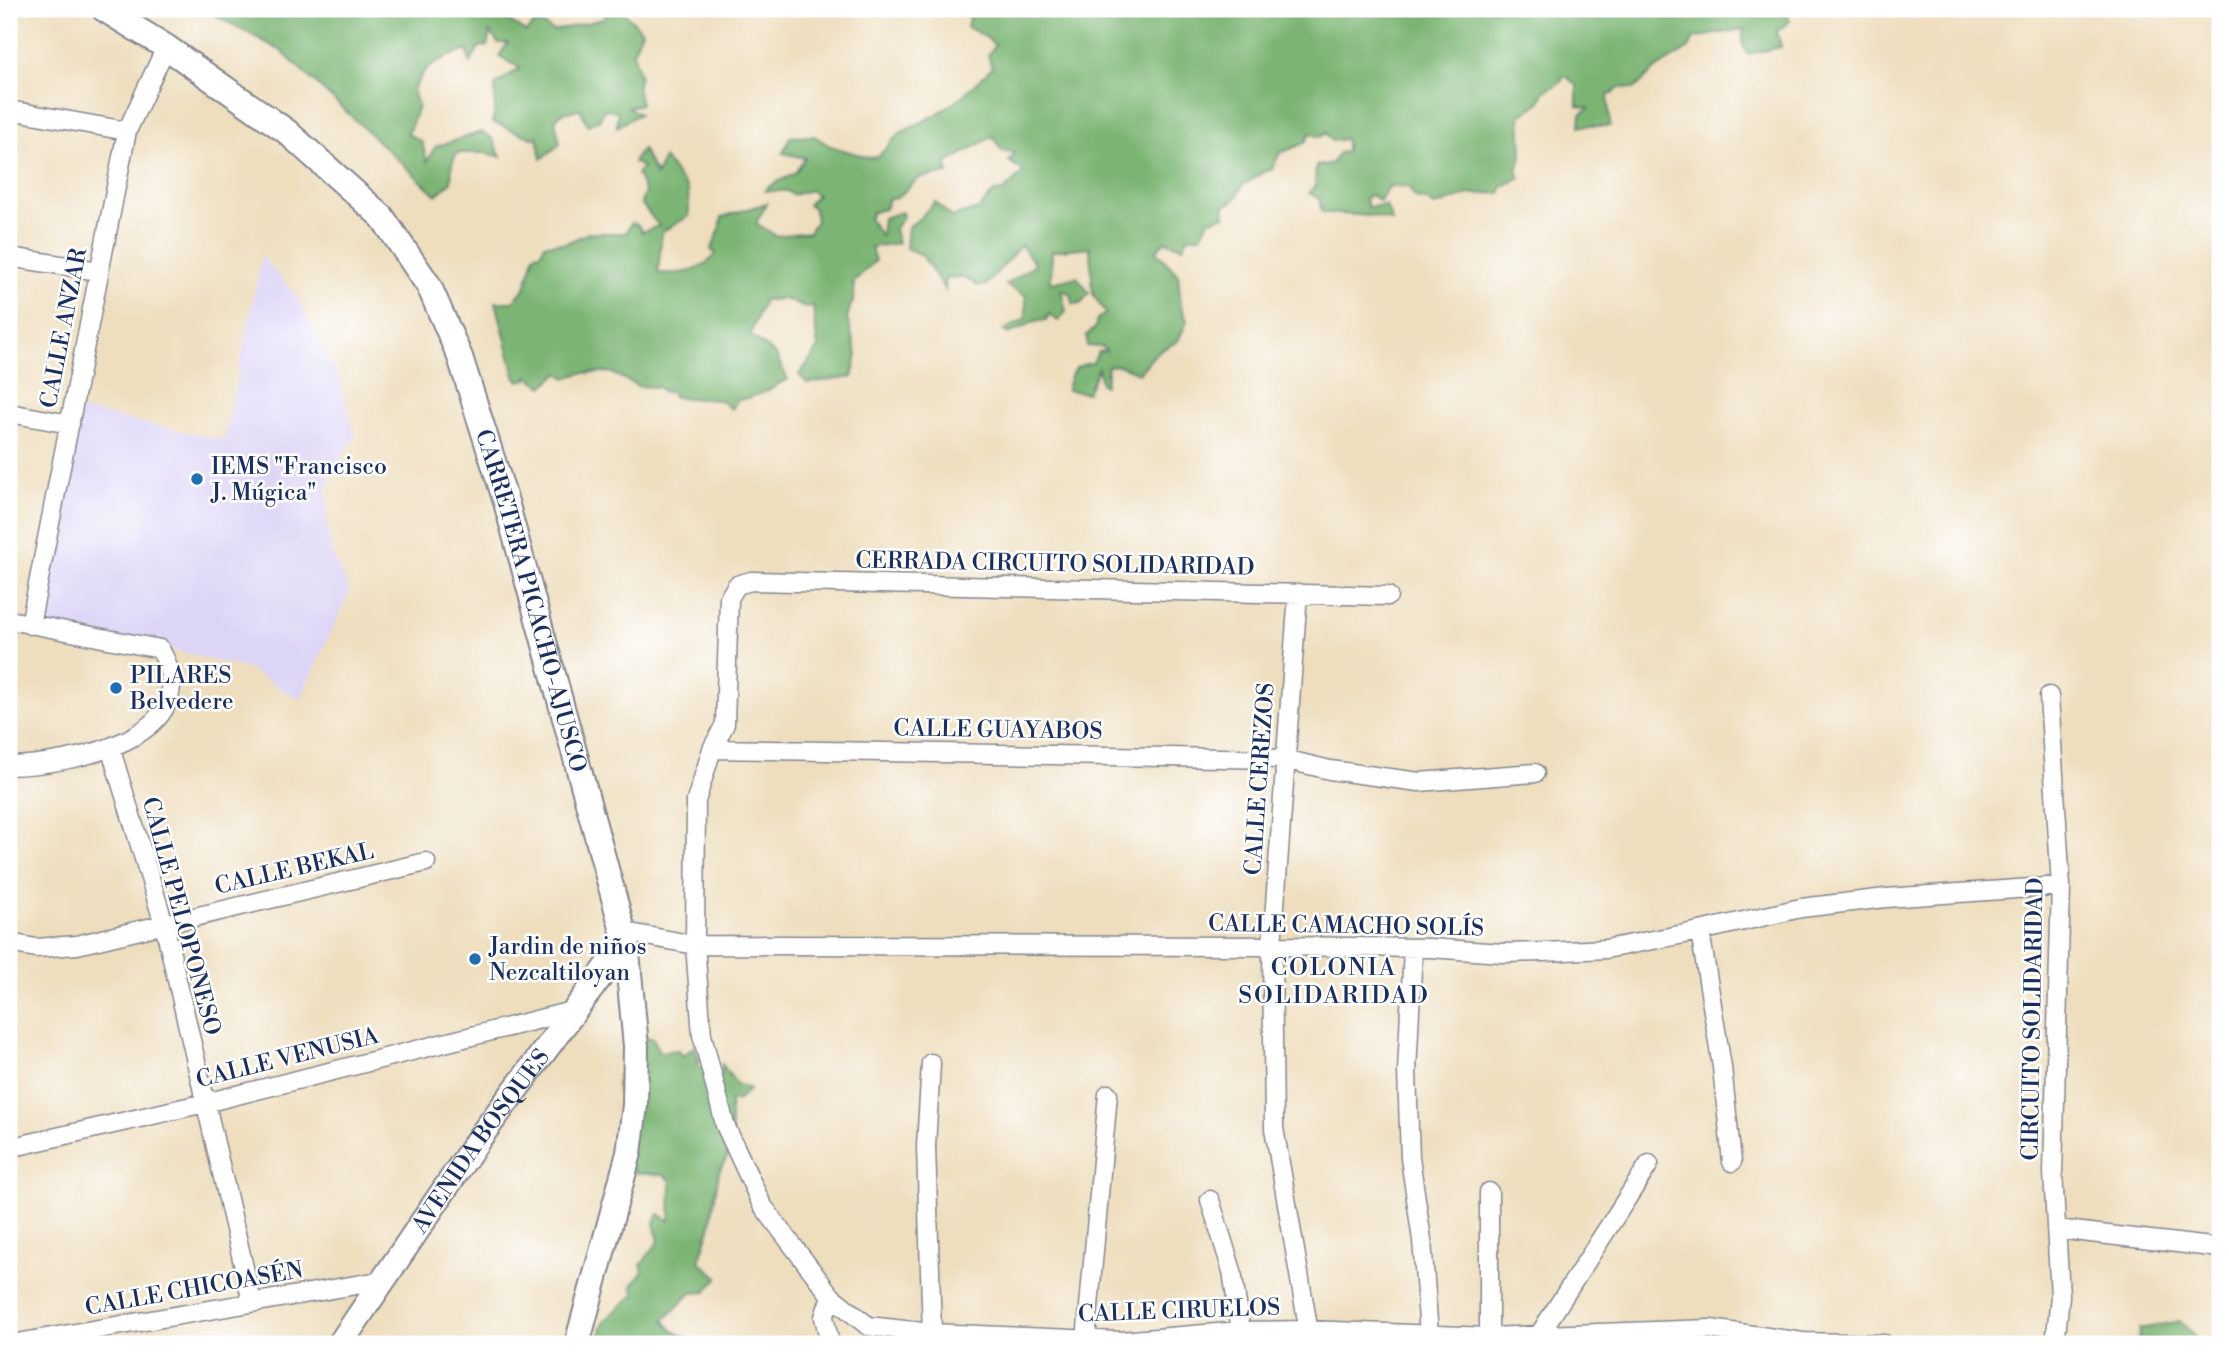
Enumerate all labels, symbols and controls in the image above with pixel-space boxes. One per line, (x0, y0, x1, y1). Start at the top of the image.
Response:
street label: CALLE ANZAR (35, 245, 93, 411)
street label: CARRETERA PICACHO-AJUSCO (469, 426, 592, 776)
place label: IEMS "Francisco J. Múgica" (210, 453, 387, 507)
marker: IEMS "Francisco J. Múgica" (189, 471, 205, 487)
street label: CERRADA CIRCUITO SOLIDARIDAD (855, 547, 1255, 581)
place label: PILARES Belvedere (129, 662, 234, 716)
marker: PILARES Belvedere (108, 680, 124, 696)
street label: CALLE CEREZOS (1239, 682, 1281, 876)
street label: CALLE GUAYABOS (893, 714, 1103, 746)
street label: CALLE PELOPONESO (136, 794, 226, 1039)
street label: CALLE BEKAL (212, 837, 376, 901)
street label: CIRCUITO SOLIDARIDAD (2017, 877, 2049, 1161)
street label: CALLE CAMACHO SOLÍS (1208, 908, 1484, 942)
place label: Jardin de niños Nezcaltiloyan (488, 933, 647, 987)
marker: Jardin de niños Nezcaltiloyan (467, 951, 483, 967)
district label: COLONIA SOLIDARIDAD (1238, 953, 1430, 1011)
street label: CALLE VENUSIA (193, 1021, 383, 1094)
street label: AVENIDA BOSQUES (406, 1044, 556, 1239)
street label: CALLE CHICOASÉN (83, 1254, 305, 1322)
street label: CALLE CIRUELOS (1077, 1293, 1281, 1329)

